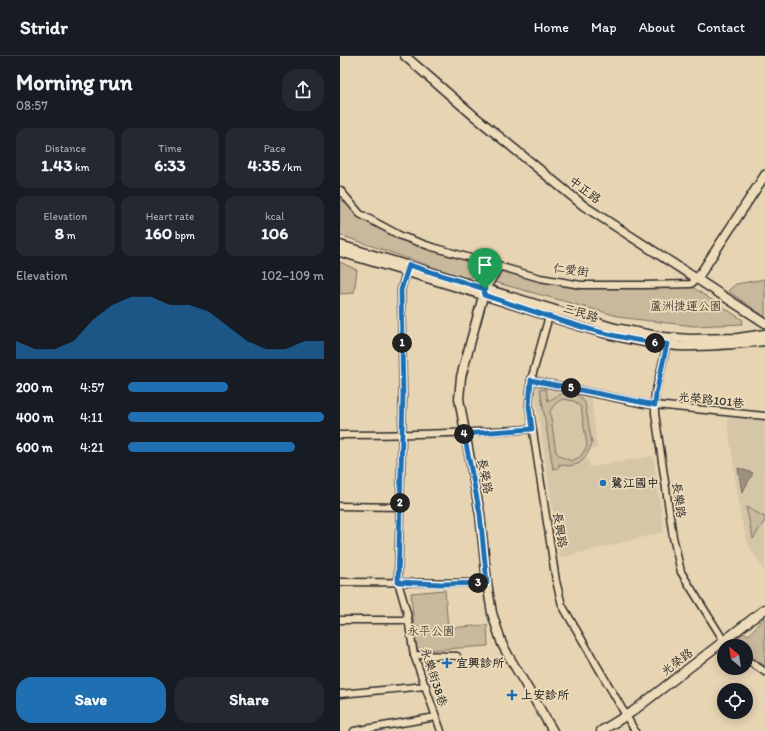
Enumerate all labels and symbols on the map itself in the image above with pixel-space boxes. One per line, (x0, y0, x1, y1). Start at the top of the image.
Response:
street label: 中正路 (566, 174, 604, 206)
pin (468, 248, 502, 289)
street label: 仁愛街 (552, 261, 590, 279)
park label: 蘆洲捷運公園 (650, 299, 722, 313)
street label: 三民路 (562, 301, 600, 325)
pin: 1 (392, 333, 412, 353)
pin: 6 (645, 333, 665, 353)
pin: 5 (561, 378, 581, 398)
street label: 光榮路101巷 (677, 390, 745, 410)
pin: 4 (454, 424, 474, 444)
street label: 長榮路 (475, 457, 495, 495)
place label: 鷺江國中 (611, 476, 659, 490)
marker: 鷺江國中 (598, 478, 608, 488)
street label: 長樂路 (670, 481, 688, 519)
pin: 2 (390, 493, 410, 513)
street label: 長興路 (550, 511, 570, 549)
pin: 3 (468, 573, 488, 593)
park label: 永平公園 (407, 624, 455, 638)
north arrow (717, 639, 753, 675)
street label: 光榮路 (659, 645, 695, 679)
street label: 永樂街38巷 (418, 646, 450, 708)
place label: 宜興診所 (456, 656, 505, 670)
marker: 宜興診所 (441, 657, 453, 669)
place label: 上安診所 (521, 688, 570, 702)
marker: 上安診所 (506, 689, 518, 701)

